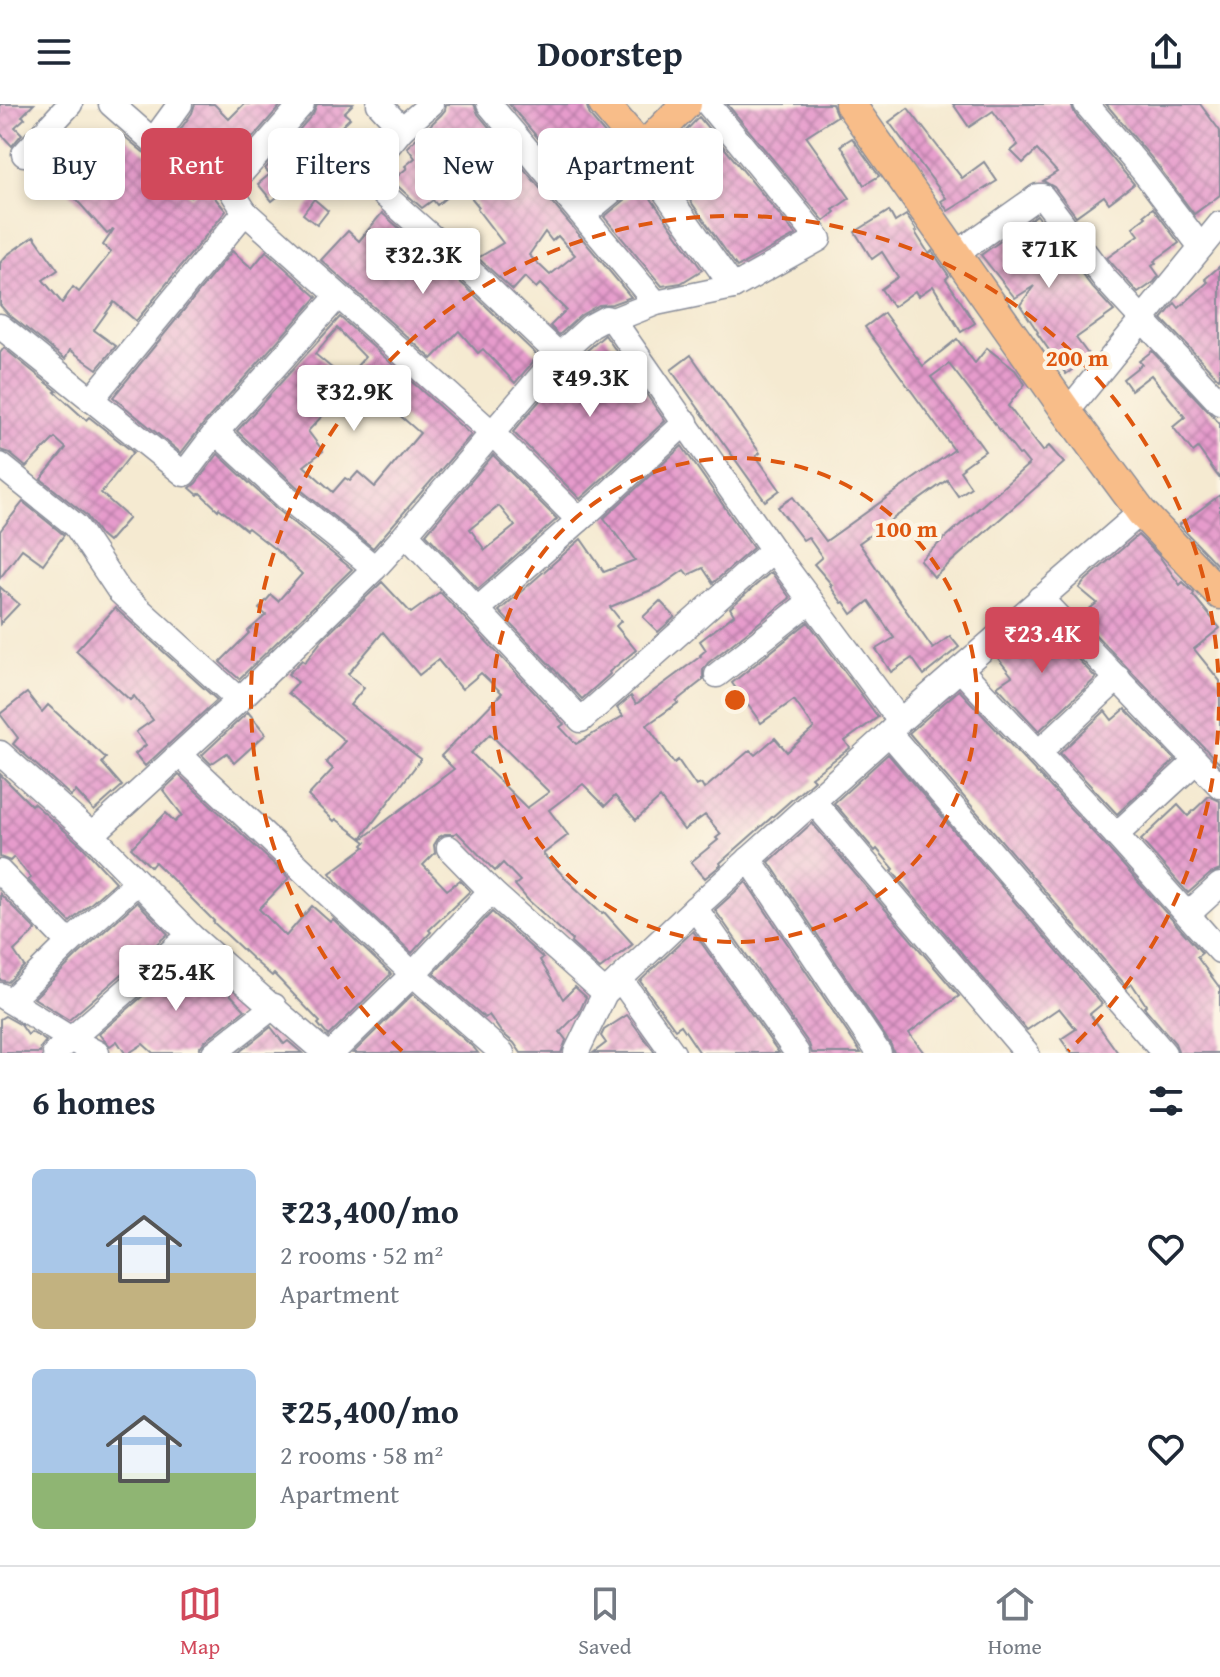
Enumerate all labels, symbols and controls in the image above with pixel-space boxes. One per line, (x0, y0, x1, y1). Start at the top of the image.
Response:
text: Doorstep (537, 26, 683, 79)
icon: menu (32, 30, 76, 74)
icon: share (1144, 30, 1188, 74)
chip: Buy (24, 128, 125, 200)
chip: Rent (141, 128, 252, 200)
chip: Filters (268, 128, 399, 200)
chip: New (415, 128, 522, 200)
chip: Apartment (538, 128, 723, 200)
pin: ₹71K (1002, 222, 1096, 290)
pin: ₹32.3K (358, 228, 488, 296)
text: ₹71K (1021, 228, 1077, 267)
text: ₹32.3K (384, 234, 462, 273)
text: 200 m (1045, 340, 1109, 375)
pin: ₹49.3K (525, 351, 655, 419)
text: ₹49.3K (551, 357, 629, 396)
pin: ₹32.9K (289, 365, 419, 433)
text: ₹32.9K (315, 371, 393, 410)
text: 100 m (874, 511, 938, 546)
pin: ₹23.4K (977, 607, 1107, 675)
text: ₹23.4K (1003, 613, 1081, 652)
centre of rings (721, 686, 749, 714)
pin: ₹25.4K (111, 945, 241, 1013)
text: ₹25.4K (137, 951, 215, 990)
text: 6 homes (32, 1077, 156, 1126)
icon: filters (1144, 1079, 1188, 1123)
text: ₹23,400/mo (280, 1186, 459, 1235)
icon: home (96, 1201, 192, 1297)
icon: heart (1144, 1227, 1188, 1271)
text: 2 rooms · 52 m² (280, 1235, 443, 1274)
text: Apartment (280, 1274, 399, 1313)
text: ₹25,400/mo (280, 1386, 459, 1435)
icon: home (96, 1401, 192, 1497)
icon: heart (1144, 1427, 1188, 1471)
text: 2 rooms · 58 m² (280, 1435, 443, 1474)
text: Apartment (280, 1474, 399, 1513)
tab: Map (178, 1582, 222, 1662)
tab: Saved (578, 1582, 632, 1662)
tab: Home (988, 1582, 1042, 1662)

